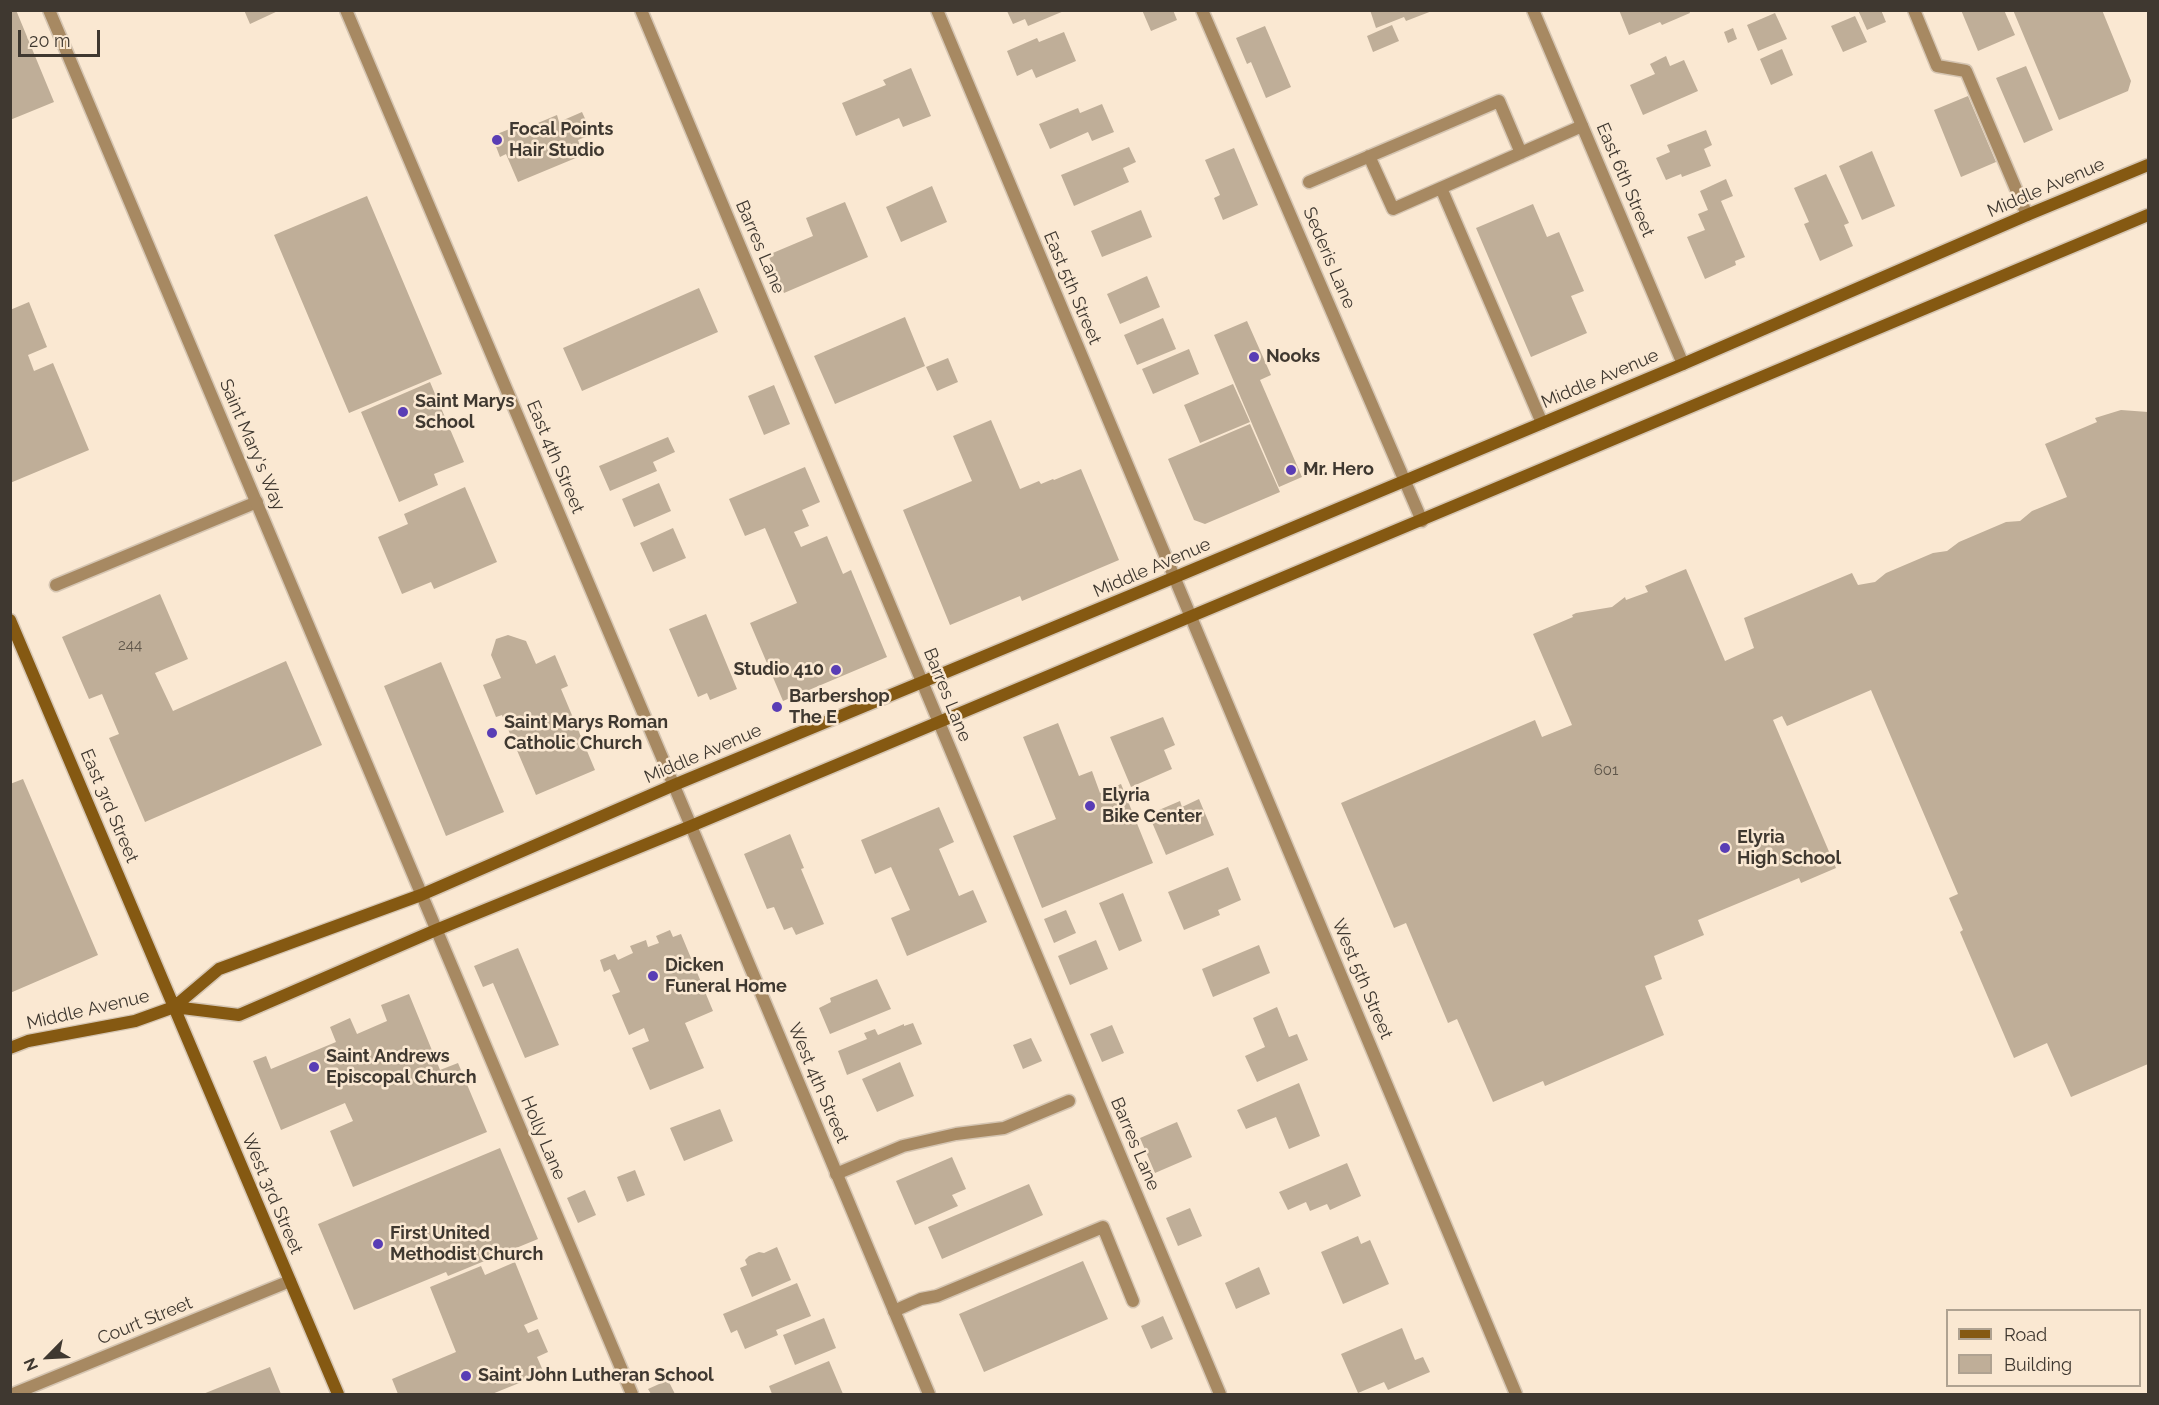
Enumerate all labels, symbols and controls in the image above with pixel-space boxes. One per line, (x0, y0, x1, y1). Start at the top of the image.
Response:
scale bar (21, 18, 104, 56)
text: 20 m (29, 30, 71, 51)
place label: Focal Points Hair Studio (509, 119, 613, 162)
street label: East 6th Street (1591, 120, 1659, 240)
marker: Focal Points Hair Studio (490, 133, 504, 147)
street label: Middle Avenue (1984, 154, 2108, 222)
street label: Barres Lane (731, 197, 789, 297)
street label: Sederis Lane (1298, 204, 1360, 312)
street label: East 5th Street (1038, 228, 1106, 348)
street label: Middle Avenue (1538, 345, 1662, 413)
place label: Nooks (1266, 346, 1320, 368)
marker: Nooks (1247, 350, 1261, 364)
street label: Saint Mary's Way (214, 376, 290, 514)
place label: Saint Marys School (415, 391, 514, 434)
street label: East 4th Street (521, 397, 589, 517)
marker: Saint Marys School (396, 405, 410, 419)
place label: Mr. Hero (1303, 459, 1374, 481)
marker: Mr. Hero (1284, 463, 1298, 477)
street label: Middle Avenue (1090, 534, 1214, 602)
house number: 244 (118, 636, 142, 654)
street label: Barres Lane (918, 645, 976, 745)
place label: Studio 410 (734, 659, 824, 681)
marker: Studio 410 (829, 663, 843, 677)
place label: Barbershop The E (789, 686, 890, 728)
marker: Barbershop The E (770, 700, 784, 714)
place label: Saint Marys Roman Catholic Church (504, 712, 668, 754)
street label: Middle Avenue (641, 720, 765, 788)
marker: Saint Marys Roman Catholic Church (485, 726, 499, 740)
street label: East 3rd Street (75, 746, 143, 866)
house number: 601 (1594, 761, 1618, 779)
place label: Elyria Bike Center (1102, 785, 1202, 828)
marker: Elyria Bike Center (1083, 799, 1097, 813)
place label: Elyria High School (1737, 827, 1841, 870)
marker: Elyria High School (1718, 841, 1732, 855)
street label: West 5th Street (1327, 916, 1397, 1042)
place label: Dicken Funeral Home (665, 955, 787, 998)
marker: Dicken Funeral Home (646, 969, 660, 983)
street label: Middle Avenue (25, 985, 151, 1035)
street label: West 4th Street (783, 1020, 853, 1146)
place label: Saint Andrews Episcopal Church (326, 1046, 477, 1088)
marker: Saint Andrews Episcopal Church (307, 1060, 321, 1074)
street label: Holly Lane (516, 1093, 570, 1183)
street label: Barres Lane (1106, 1094, 1164, 1194)
street label: West 3rd Street (237, 1130, 307, 1258)
place label: First United Methodist Church (390, 1223, 543, 1266)
marker: First United Methodist Church (371, 1237, 385, 1251)
street label: Court Street (94, 1292, 196, 1350)
legend (1946, 1309, 2141, 1387)
text: Road (2004, 1324, 2047, 1345)
north arrow (18, 1327, 78, 1387)
text: Building (2004, 1354, 2072, 1375)
text: N (20, 1355, 42, 1374)
place label: Saint John Lutheran School (478, 1365, 714, 1387)
marker: Saint John Lutheran School (459, 1369, 473, 1383)

